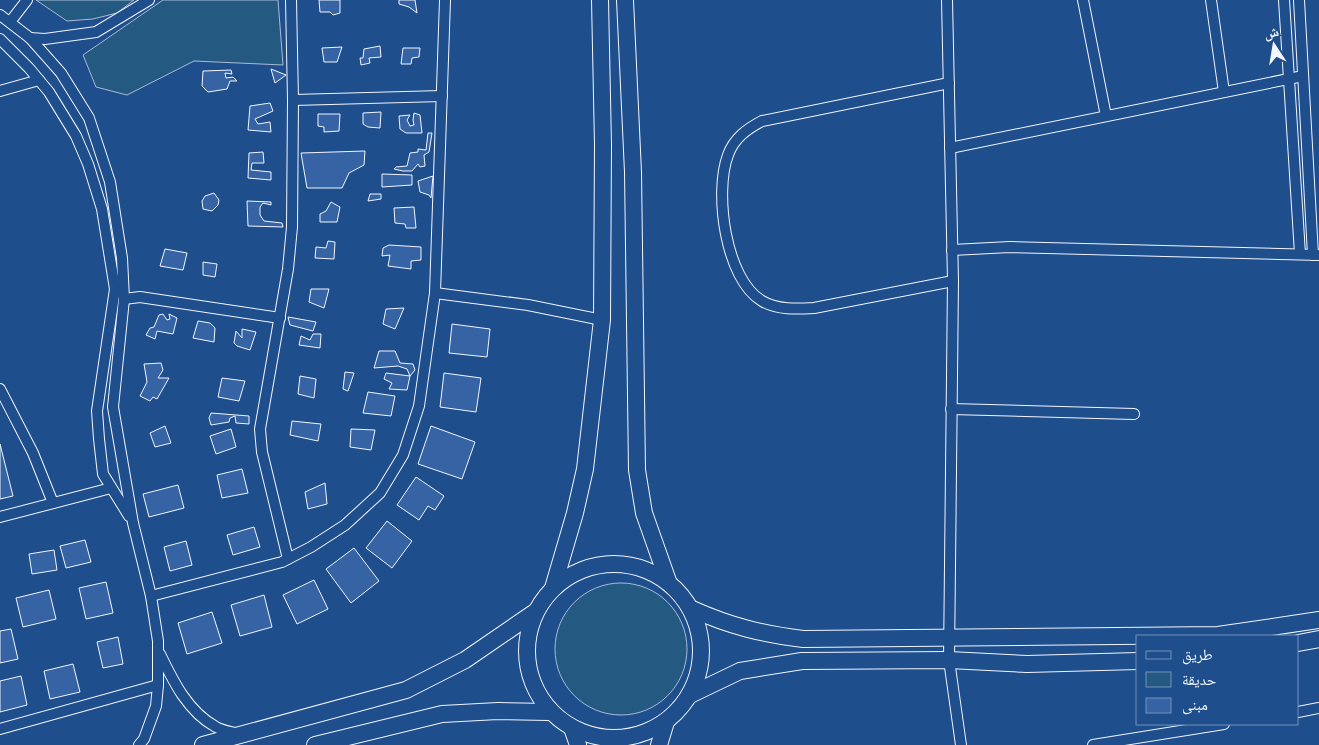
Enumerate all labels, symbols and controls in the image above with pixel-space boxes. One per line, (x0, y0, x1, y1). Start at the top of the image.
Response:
north arrow (1249, 20, 1299, 70)
text: ش (1262, 22, 1281, 43)
legend (1136, 635, 1299, 725)
text: طريق (1182, 645, 1213, 665)
text: حديقة (1182, 670, 1217, 688)
text: مبنى (1182, 695, 1208, 715)

